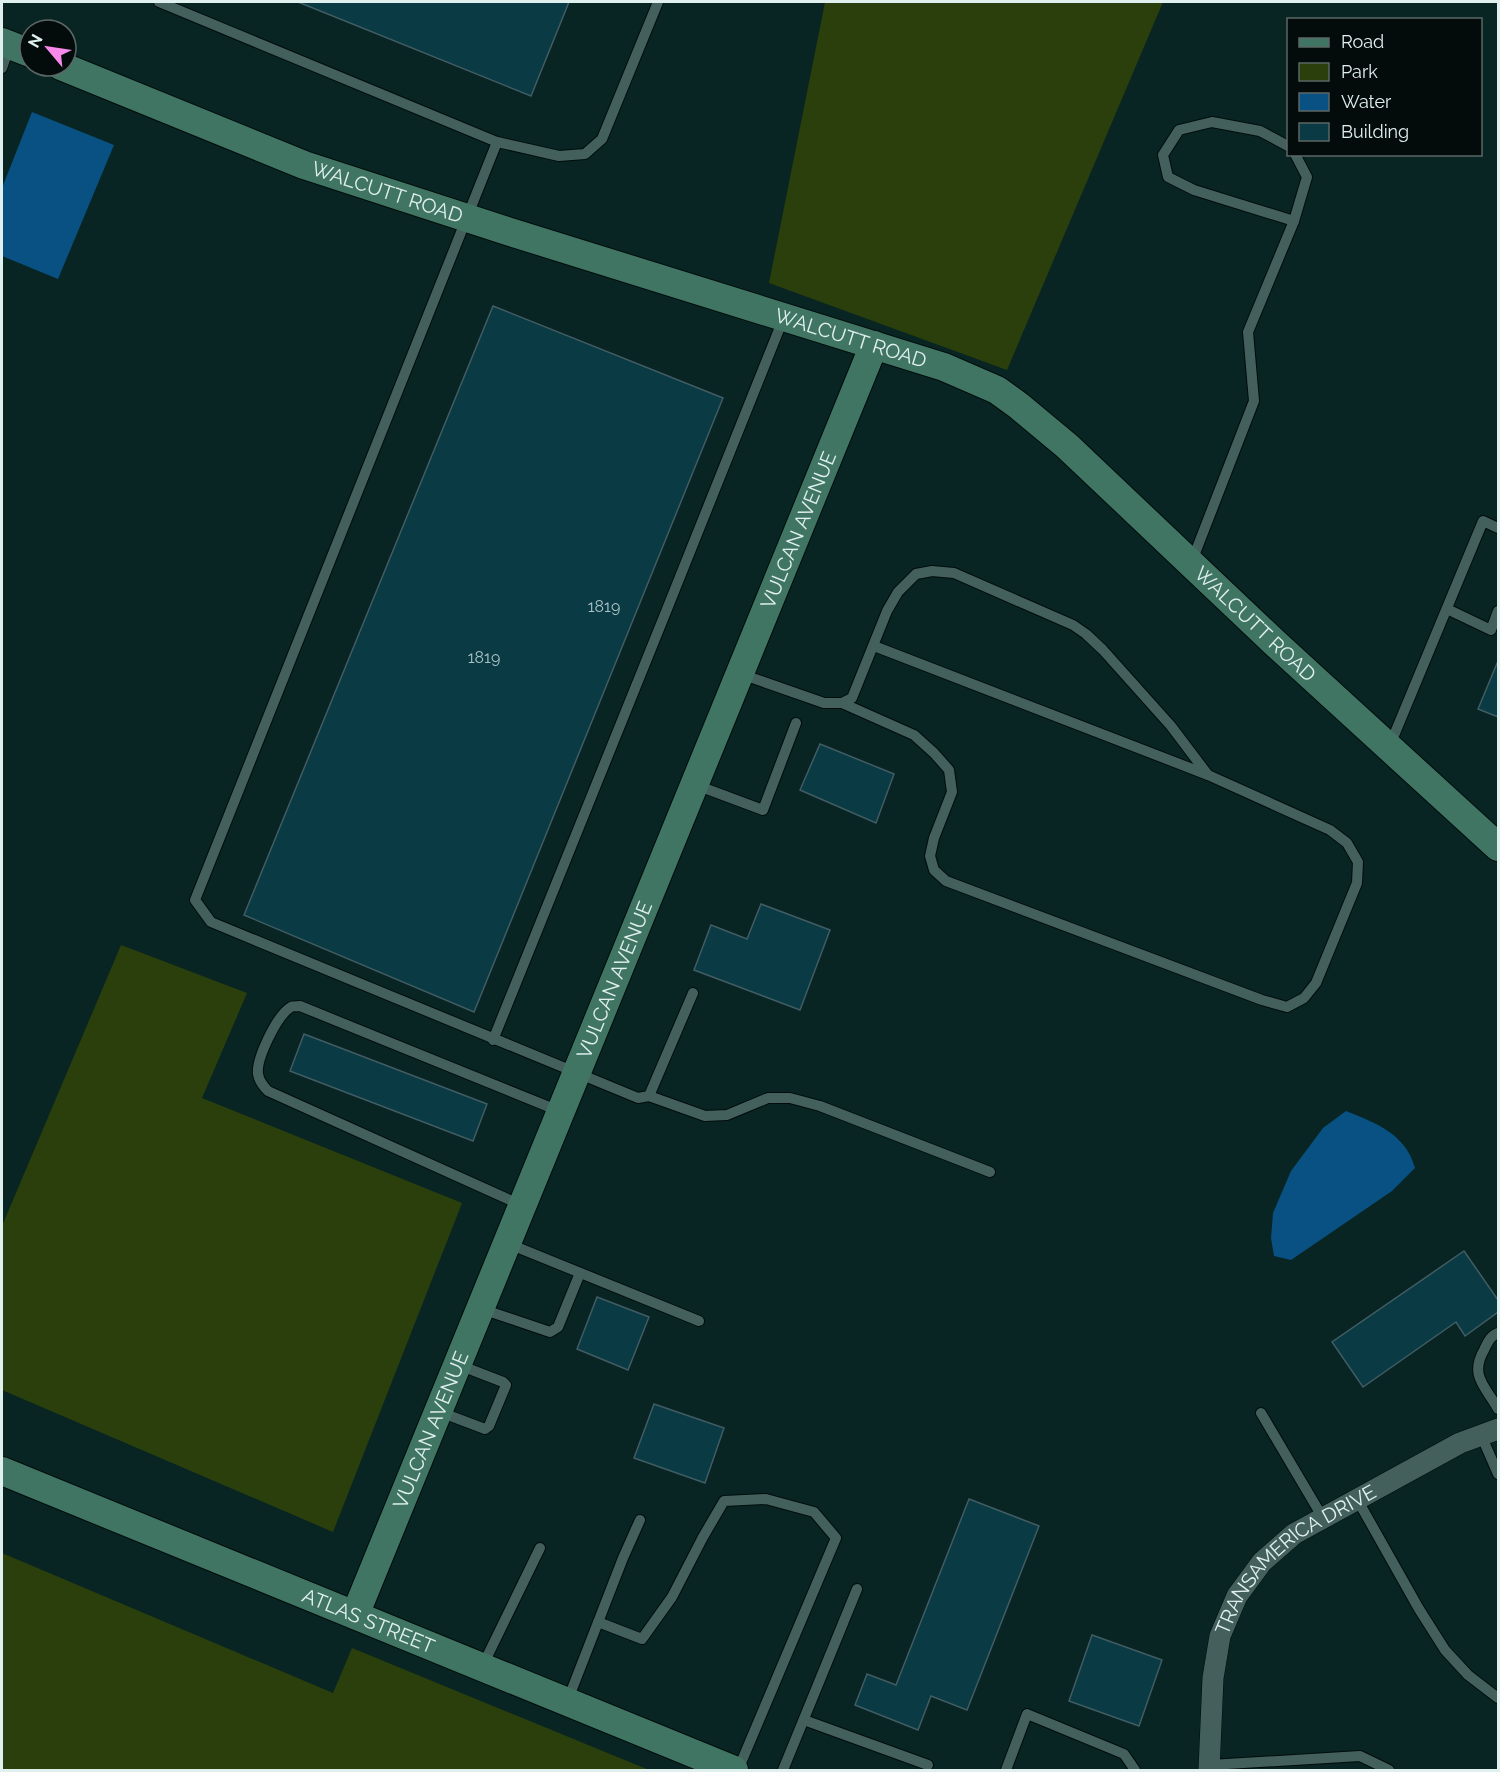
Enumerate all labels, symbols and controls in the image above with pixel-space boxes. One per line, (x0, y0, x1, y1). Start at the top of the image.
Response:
north arrow (18, 18, 78, 78)
legend (1287, 18, 1482, 156)
text: N (24, 31, 47, 51)
text: Road (1341, 31, 1384, 52)
text: Park (1341, 61, 1378, 82)
text: Water (1341, 91, 1392, 112)
text: Building (1341, 121, 1409, 142)
street label: WALCUTT ROAD (309, 156, 466, 228)
street label: WALCUTT ROAD (772, 303, 930, 373)
street label: VULCAN AVENUE (756, 448, 841, 612)
street label: WALCUTT ROAD (1190, 561, 1321, 687)
house number: 1819 (588, 597, 620, 616)
house number: 1819 (468, 648, 500, 667)
street label: VULCAN AVENUE (572, 898, 657, 1062)
street label: VULCAN AVENUE (388, 1348, 473, 1512)
street label: TRANSAMERICA DRIVE (1210, 1479, 1380, 1638)
street label: ATLAS STREET (299, 1583, 438, 1658)

